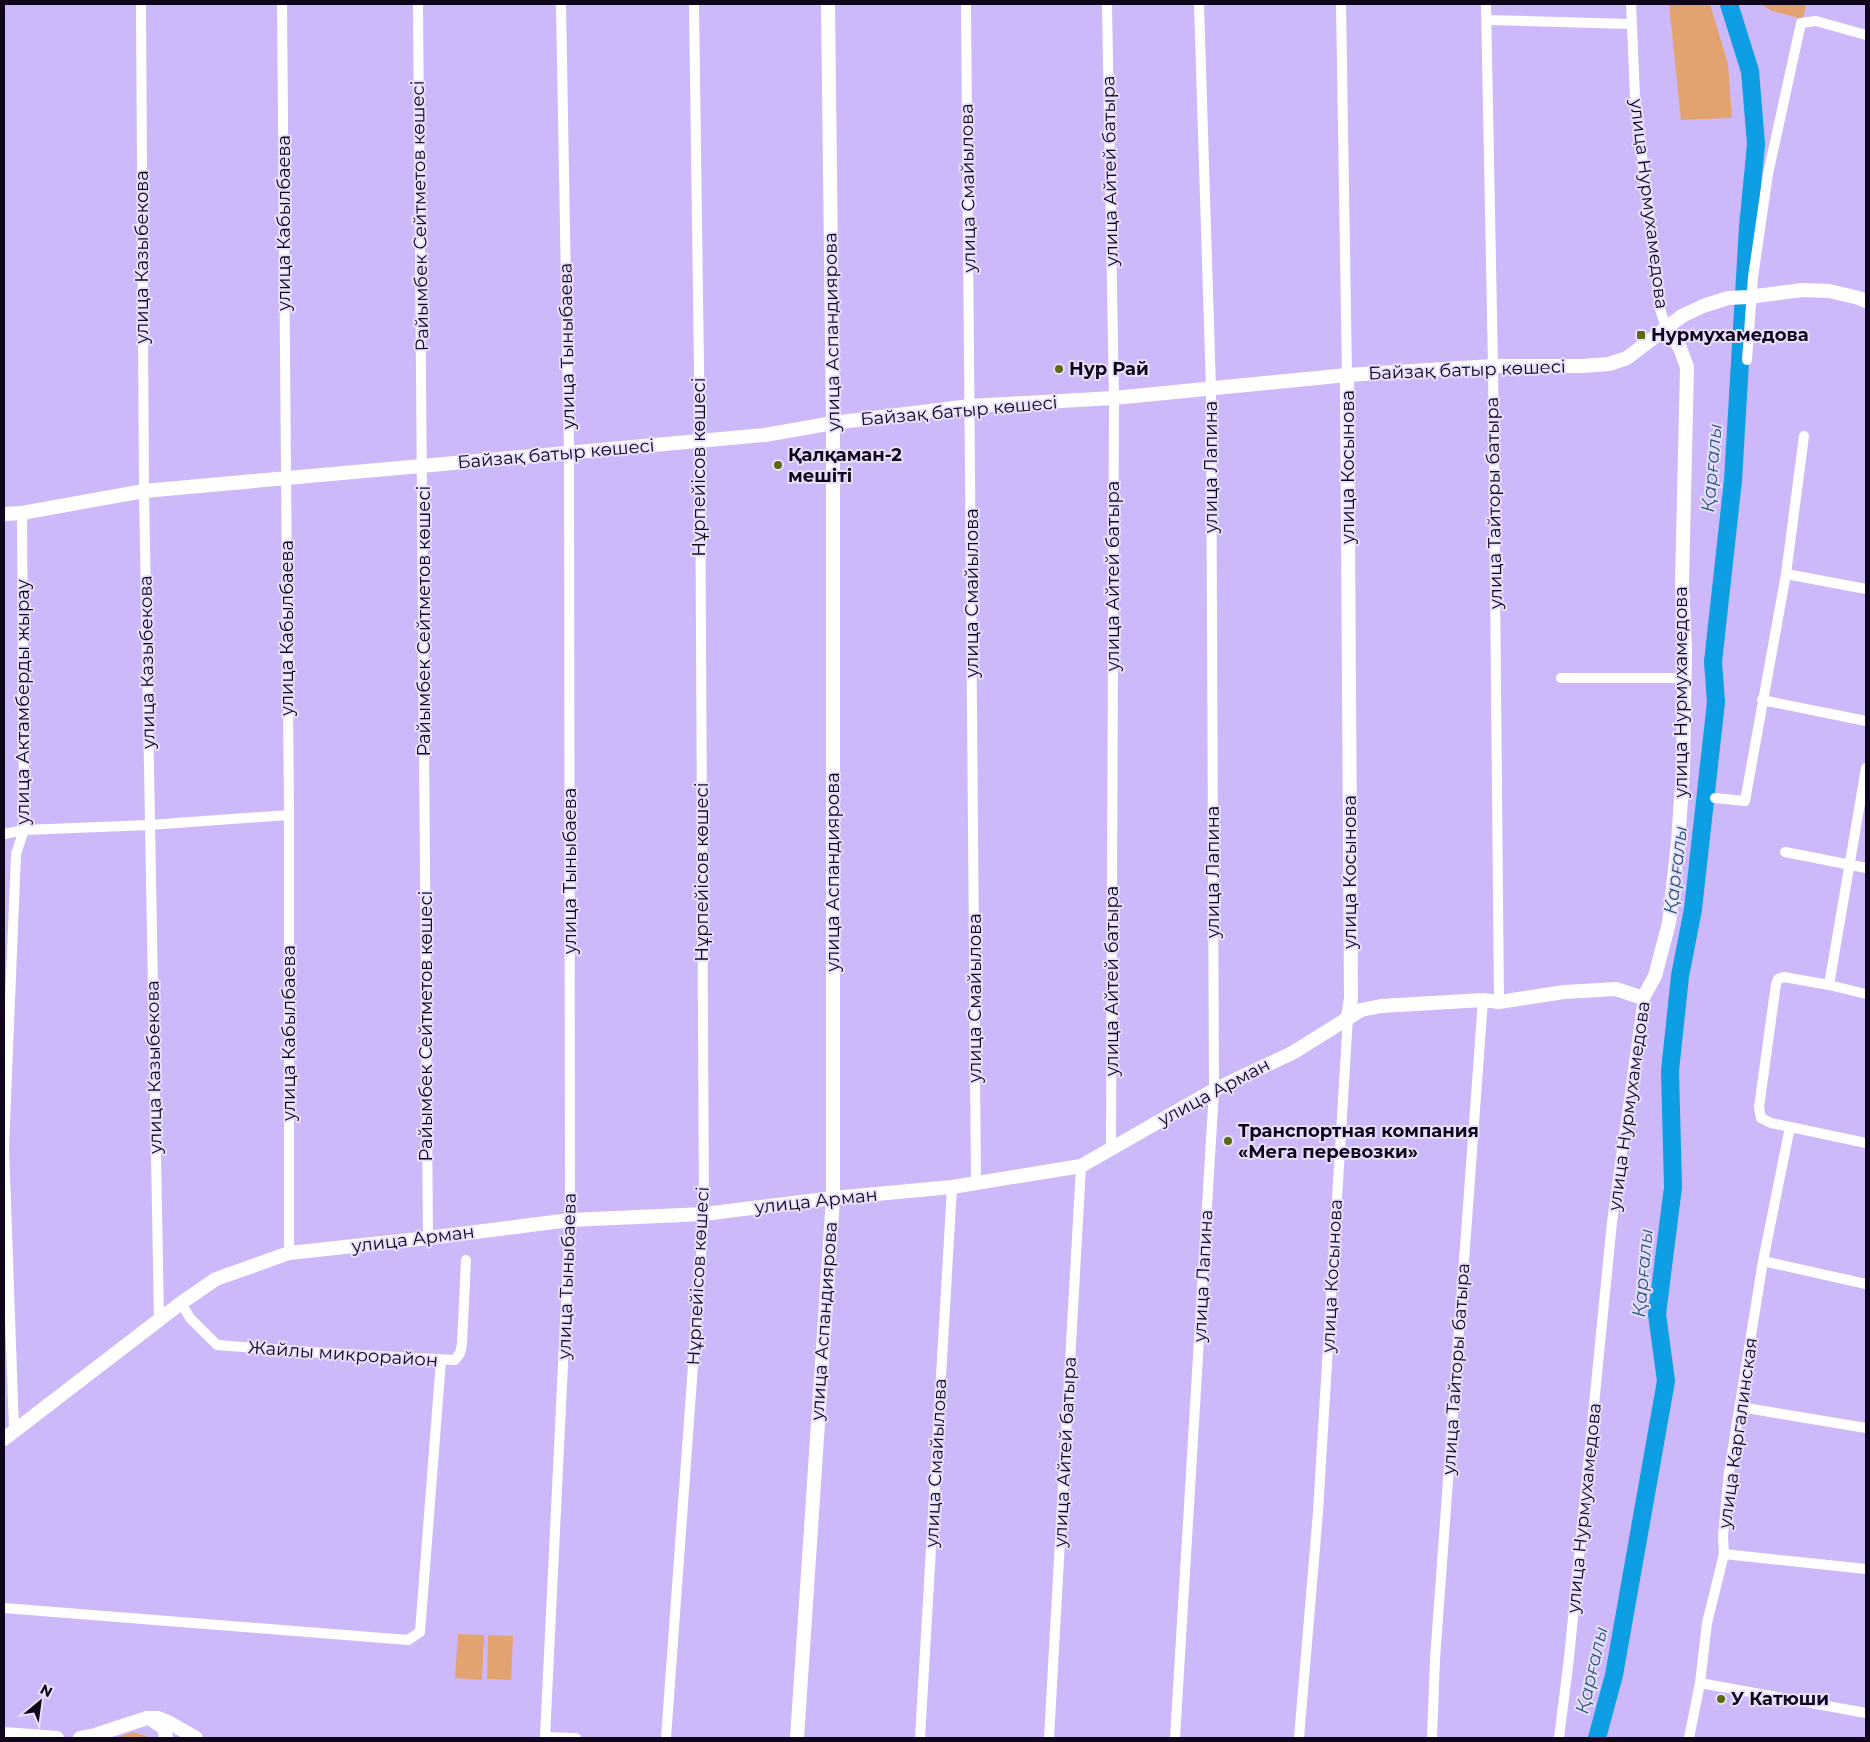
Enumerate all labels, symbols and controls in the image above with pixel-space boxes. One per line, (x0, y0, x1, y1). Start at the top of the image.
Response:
street label: улица Айтей батыра (1097, 75, 1123, 268)
street label: Райымбек Сейтметов көшесі (407, 80, 433, 352)
street label: улица Нурмухамедова (1625, 97, 1673, 310)
street label: улица Смайылова (956, 103, 980, 274)
street label: улица Кабылбаева (273, 135, 295, 312)
street label: улица Казыбекова (131, 170, 153, 345)
street label: улица Аспандиярова (819, 232, 845, 433)
street label: улица Тыныбаева (555, 263, 579, 430)
place label: Нурмухамедова (1651, 324, 1809, 346)
marker: Нурмухамедова (1635, 329, 1647, 341)
street label: Байзақ батыр көшесі (1368, 356, 1566, 384)
place label: Нур Рай (1069, 358, 1149, 380)
marker: Нур Рай (1053, 363, 1065, 375)
street label: Нұрпейісов көшесі (688, 377, 710, 557)
street label: улица Косынова (1337, 390, 1359, 545)
street label: Байзақ батыр көшесі (860, 391, 1058, 431)
street label: улица Тайторы батыра (1481, 397, 1507, 610)
street label: улица Лапина (1200, 401, 1222, 534)
water label: Қарғалы (1696, 423, 1727, 513)
street label: Байзақ батыр көшесі (457, 434, 655, 474)
place label: Қалқаман-2 мешіті (788, 444, 902, 487)
marker: Қалқаман-2 мешіті (772, 459, 784, 471)
street label: улица Айтей батыра (1102, 481, 1124, 672)
street label: Райымбек Сейтметов көшесі (413, 486, 435, 756)
street label: улица Смайылова (961, 508, 983, 679)
street label: улица Кабылбаева (276, 540, 298, 717)
street label: улица Казыбекова (134, 575, 160, 750)
street label: улица Актамберды жырау (12, 579, 34, 826)
street label: улица Нурмухамедова (1670, 586, 1692, 799)
street label: улица Аспандиярова (822, 772, 844, 973)
street label: Нұрпейісов көшесі (691, 782, 713, 962)
street label: улица Тыныбаева (559, 788, 581, 955)
street label: улица Косынова (1339, 795, 1361, 950)
street label: улица Лапина (1202, 806, 1224, 939)
water label: Қарғалы (1659, 824, 1692, 916)
street label: улица Айтей батыра (1101, 886, 1123, 1077)
street label: Райымбек Сейтметов көшесі (415, 891, 437, 1161)
street label: улица Смайылова (964, 913, 986, 1084)
street label: улица Кабылбаева (278, 945, 300, 1122)
street label: улица Казыбекова (141, 980, 167, 1155)
street label: улица Нурмухамедова (1603, 1000, 1655, 1213)
street label: улица Арман (1153, 1053, 1274, 1131)
place label: Транспортная компания «Мега перевозки» (1238, 1120, 1479, 1163)
marker: Транспортная компания «Мега перевозки» (1222, 1135, 1234, 1147)
street label: улица Арман (752, 1184, 879, 1218)
street label: Нұрпейісов көшесі (682, 1186, 714, 1366)
street label: улица Тыныбаева (553, 1192, 581, 1361)
street label: улица Косынова (1317, 1199, 1347, 1354)
street label: улица Лапина (1188, 1209, 1217, 1344)
street label: улица Арман (349, 1221, 476, 1258)
street label: улица Аспандиярова (806, 1221, 842, 1422)
water label: Қарғалы (1627, 1228, 1658, 1318)
street label: улица Тайторы батыра (1438, 1262, 1474, 1477)
street label: Жайлы микрорайон (247, 1336, 439, 1372)
street label: улица Каргалинская (1714, 1336, 1762, 1531)
street label: улица Айтей батыра (1049, 1356, 1081, 1549)
street label: улица Смайылова (921, 1378, 951, 1549)
street label: улица Нурмухамедова (1562, 1402, 1606, 1615)
water label: Қарғалы (1570, 1624, 1613, 1716)
north arrow (15, 1677, 65, 1727)
text: N (37, 1680, 56, 1701)
place label: У Катюши (1731, 1688, 1829, 1710)
marker: У Катюши (1715, 1693, 1727, 1705)

